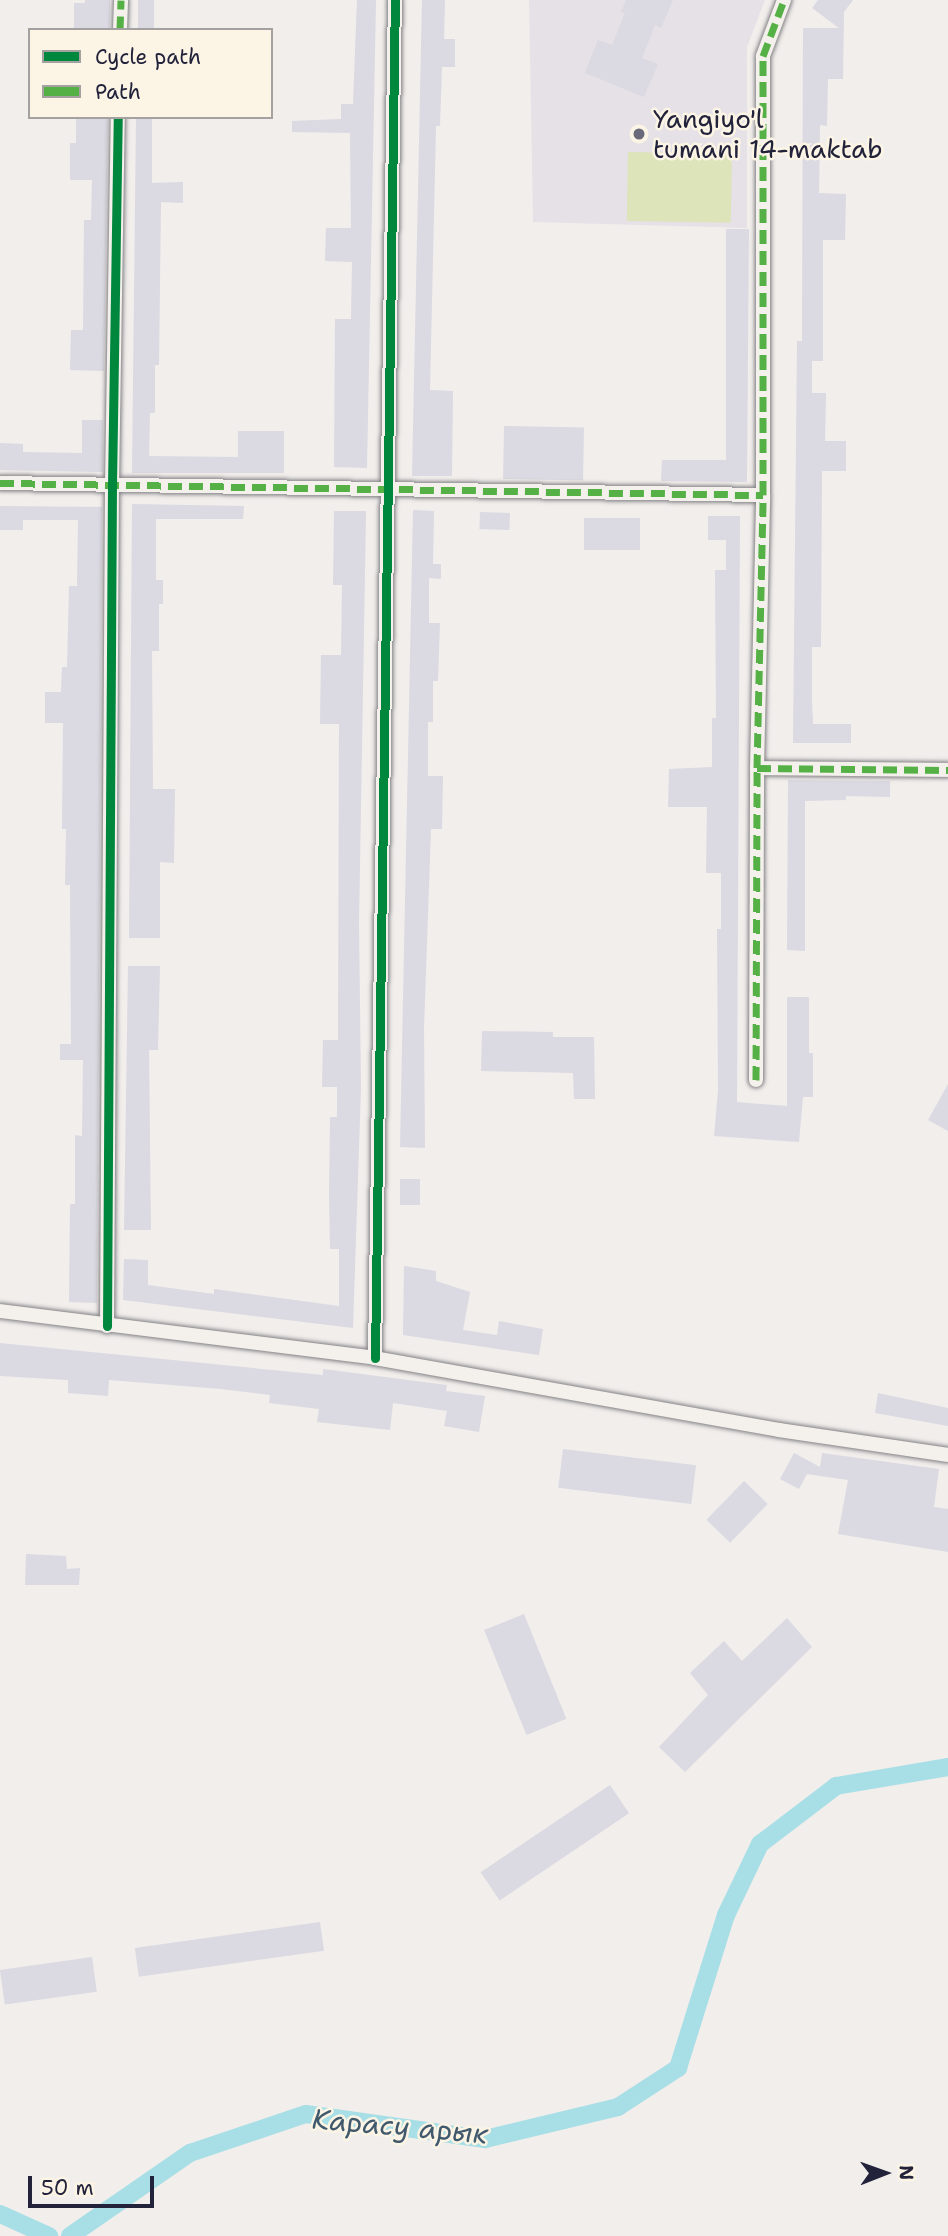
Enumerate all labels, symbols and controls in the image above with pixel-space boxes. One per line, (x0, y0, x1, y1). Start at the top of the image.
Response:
legend (28, 28, 273, 119)
text: Cycle path (95, 43, 201, 71)
text: Path (95, 78, 141, 106)
place label: Yangiyo'l tumani 14-maktab (653, 103, 883, 164)
marker: Yangiyo'l tumani 14-maktab (631, 126, 647, 142)
water label: Карасу арык (311, 2102, 489, 2150)
north arrow (850, 2138, 920, 2208)
scale bar (32, 2162, 158, 2206)
text: N (894, 2165, 919, 2180)
text: 50 m (41, 2174, 94, 2202)

